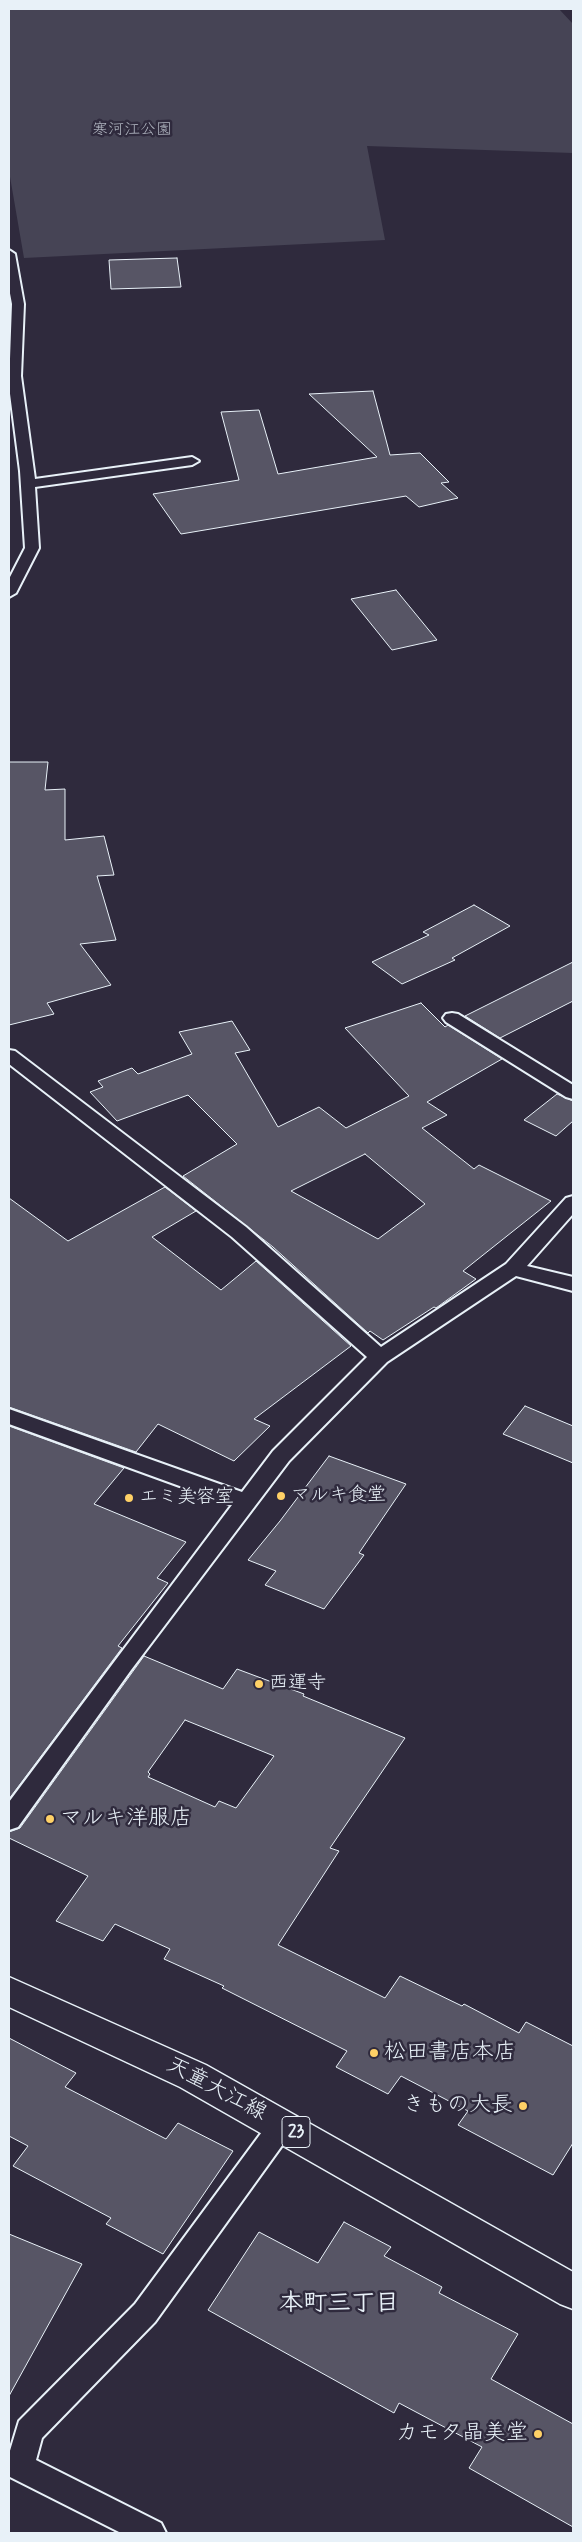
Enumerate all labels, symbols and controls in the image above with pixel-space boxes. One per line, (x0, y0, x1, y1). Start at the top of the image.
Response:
park label: 寒河江公園 (92, 121, 172, 141)
place label: マルキ食堂 (291, 1485, 386, 1507)
place label: エミ美容室 (139, 1487, 234, 1509)
marker: マルキ食堂 (275, 1490, 287, 1502)
marker: エミ美容室 (123, 1492, 135, 1504)
place label: 西運寺 (269, 1673, 326, 1695)
marker: 西運寺 (253, 1678, 265, 1690)
place label: マルキ洋服店 (60, 1806, 192, 1832)
marker: マルキ洋服店 (44, 1813, 56, 1825)
place label: 松田書店本店 (384, 2040, 516, 2066)
marker: 松田書店本店 (368, 2047, 380, 2059)
street label: 天童大江線 (161, 2053, 271, 2127)
place label: きもの大長 (403, 2093, 513, 2119)
marker: きもの大長 (517, 2100, 529, 2112)
road number: 23 (282, 2116, 310, 2148)
district label: 本町三丁目 (279, 2291, 399, 2319)
place label: カモタ晶美堂 (396, 2421, 528, 2447)
marker: カモタ晶美堂 (532, 2428, 544, 2440)

